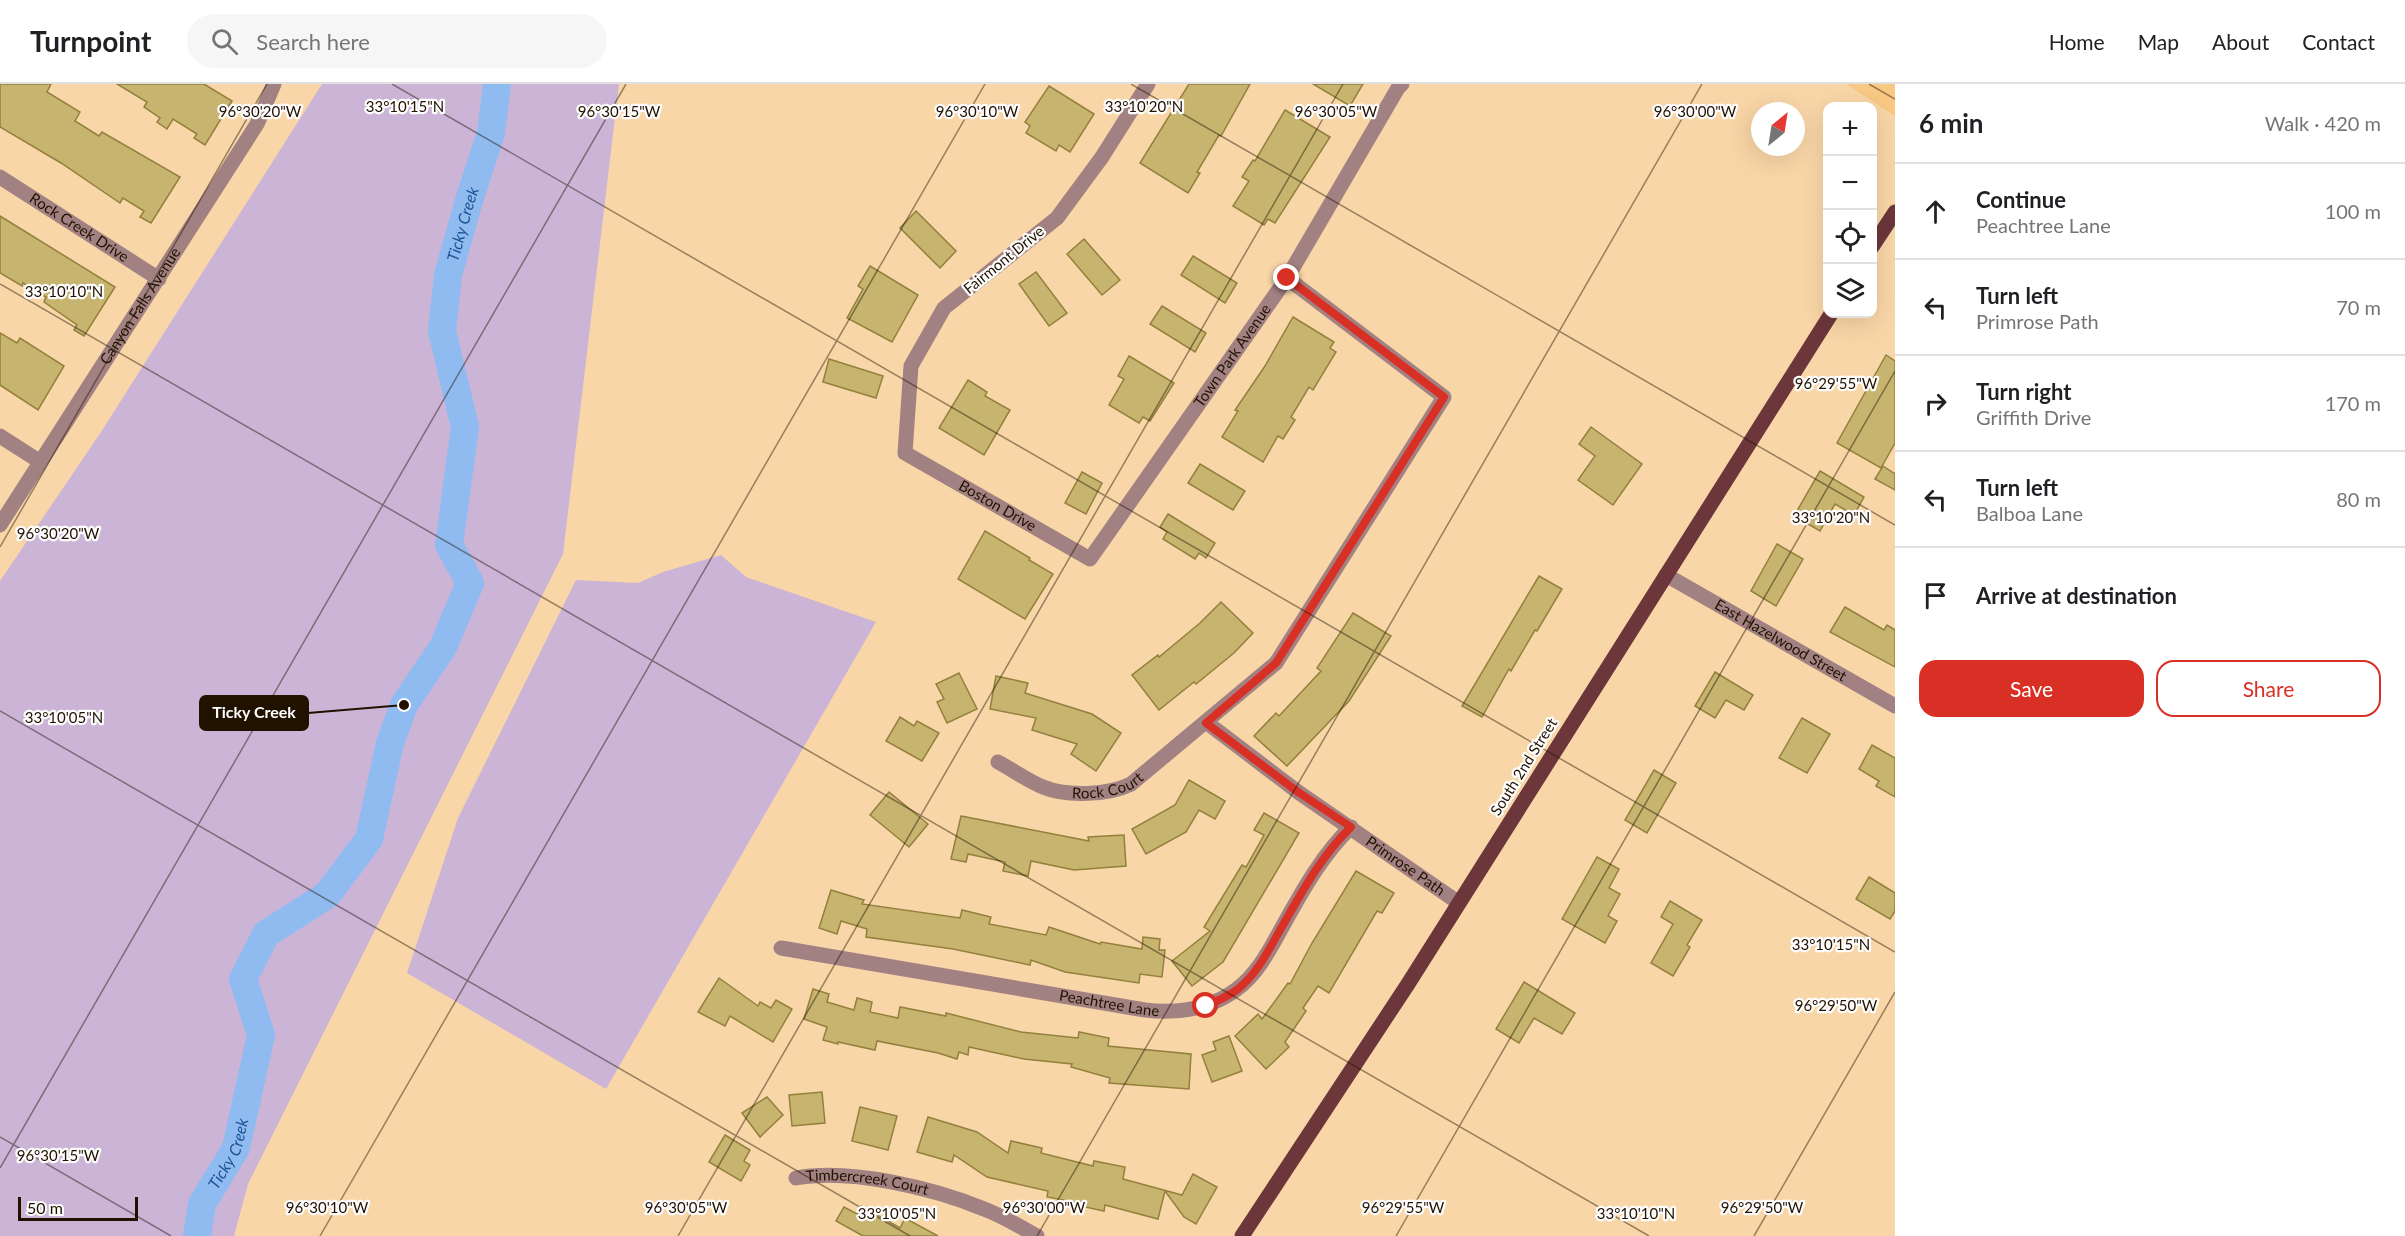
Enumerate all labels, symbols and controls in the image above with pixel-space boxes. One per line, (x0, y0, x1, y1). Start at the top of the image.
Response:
search box (187, 14, 607, 68)
text: Turnpoint (30, 24, 151, 58)
icon: search (208, 25, 241, 58)
text: Search here (256, 28, 370, 55)
text: Home (2049, 29, 2105, 54)
text: Map (2138, 29, 2179, 54)
text: About (2212, 29, 2269, 54)
text: Contact (2302, 29, 2375, 54)
text: 33°10'15"N (366, 97, 444, 115)
text: 33°10'20"N (1105, 97, 1183, 115)
text: 96°30'20"W (219, 102, 302, 120)
text: 96°30'15"W (578, 102, 661, 120)
text: 96°30'10"W (936, 102, 1019, 120)
text: 96°30'05"W (1295, 102, 1378, 120)
text: 96°30'00"W (1654, 102, 1737, 120)
north arrow (1751, 102, 1805, 156)
map controls (1823, 102, 1877, 318)
button: + (1823, 102, 1877, 156)
text: 6 min (1919, 107, 1983, 139)
text: Walk · 420 m (2265, 111, 2381, 135)
button: − (1823, 156, 1877, 210)
water label: Ticky Creek (442, 184, 482, 263)
text: Continue (1976, 186, 2066, 213)
street label: Rock Creek Drive (27, 188, 133, 265)
icon: ahead (1919, 195, 1952, 228)
text: 100 m (2325, 199, 2381, 223)
button: locate (1823, 210, 1877, 264)
text: Peachtree Lane (1976, 213, 2111, 237)
street label: Fairmont Drive (960, 221, 1047, 297)
street label: Canyon Falls Avenue (95, 244, 184, 367)
route end (1273, 264, 1299, 290)
button: layers (1823, 264, 1877, 318)
text: 33°10'10"N (25, 282, 103, 300)
text: Turn left (1976, 282, 2058, 309)
icon: left (1919, 291, 1952, 324)
text: 70 m (2336, 295, 2381, 319)
street label: Town Park Avenue (1189, 300, 1274, 410)
text: Primrose Path (1976, 309, 2099, 333)
text: 96°29'55"W (1795, 374, 1878, 392)
text: Turn right (1976, 378, 2071, 405)
icon: right (1919, 387, 1952, 420)
text: 170 m (2325, 391, 2381, 415)
text: Griffith Drive (1976, 405, 2091, 429)
text: Turn left (1976, 474, 2058, 501)
street label: Boston Drive (956, 476, 1040, 534)
icon: left (1919, 483, 1952, 516)
text: 80 m (2336, 487, 2381, 511)
text: Balboa Lane (1976, 501, 2083, 525)
text: 33°10'20"N (1792, 508, 1870, 526)
text: 96°30'20"W (17, 524, 100, 542)
icon: arrive (1919, 579, 1952, 612)
text: Arrive at destination (1976, 582, 2177, 609)
street label: East Hazelwood Street (1712, 595, 1851, 685)
button: Save (1919, 660, 2144, 717)
button: Share (2156, 660, 2381, 717)
callout: Ticky Creek (200, 696, 308, 730)
text: Ticky Creek (212, 702, 296, 721)
text: 33°10'05"N (25, 708, 103, 726)
street label: South 2nd Street (1486, 714, 1561, 818)
street label: Rock Court (1072, 767, 1147, 802)
street label: Primrose Path (1363, 832, 1449, 899)
text: 33°10'15"N (1792, 935, 1870, 953)
street label: Peachtree Lane (1058, 986, 1160, 1019)
route start (1192, 992, 1218, 1018)
text: 96°29'50"W (1795, 996, 1878, 1014)
water label: Ticky Creek (204, 1116, 251, 1192)
text: 96°30'15"W (17, 1146, 100, 1164)
street label: Timbercreek Court (805, 1165, 931, 1198)
scale bar (18, 1194, 138, 1222)
text: 50 m (27, 1198, 63, 1217)
text: 96°30'10"W (286, 1198, 369, 1216)
text: 96°30'05"W (645, 1198, 728, 1216)
text: 96°30'00"W (1003, 1198, 1086, 1216)
text: 96°29'55"W (1362, 1198, 1445, 1216)
text: 96°29'50"W (1721, 1198, 1804, 1216)
text: 33°10'05"N (858, 1204, 936, 1222)
text: 33°10'10"N (1597, 1204, 1675, 1222)

